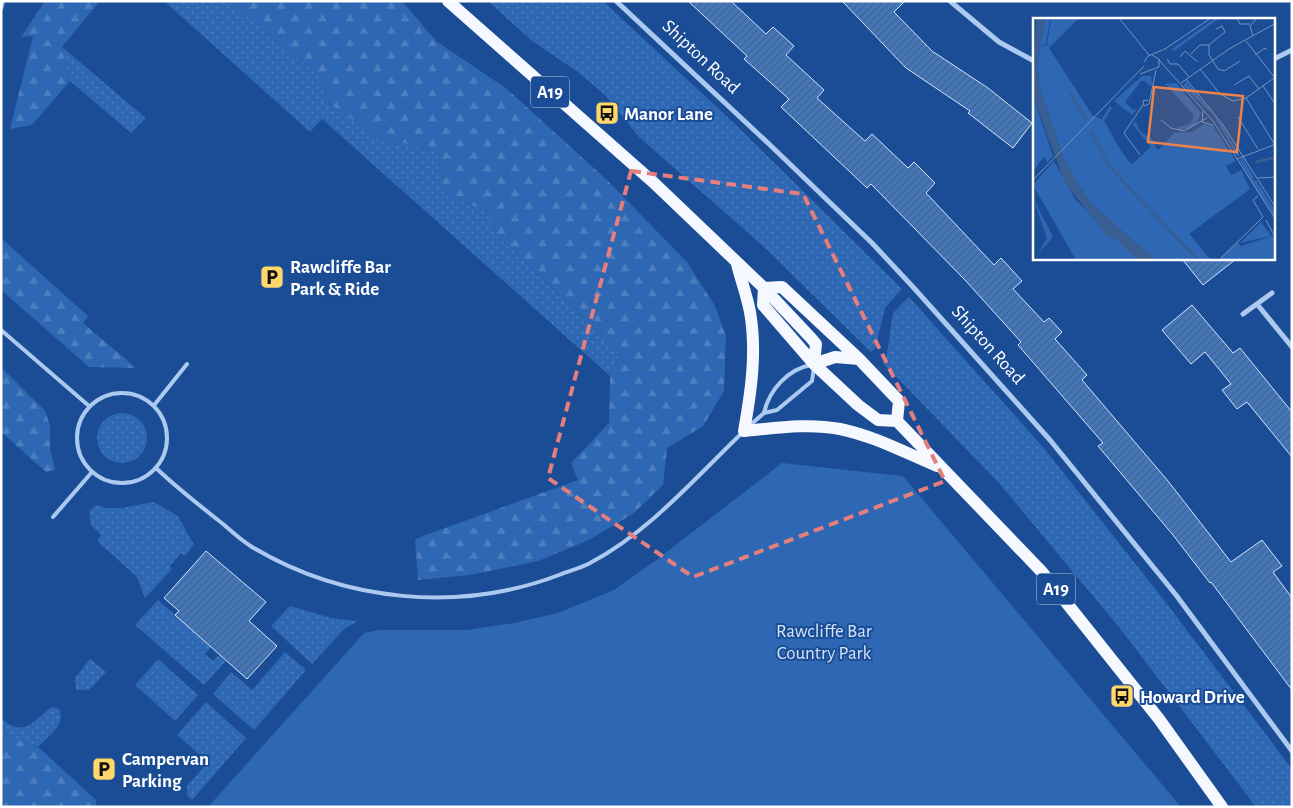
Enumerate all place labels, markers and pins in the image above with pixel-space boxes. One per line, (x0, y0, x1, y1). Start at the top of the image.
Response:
bus stop icon: Manor Lane (594, 100, 620, 126)
place label: Manor Lane (624, 105, 713, 124)
place label: Rawcliffe Bar Park & Ride (290, 258, 391, 299)
parking icon: Rawcliffe Bar Park & Ride (259, 264, 285, 290)
bus stop icon: Howard Drive (1109, 683, 1135, 709)
place label: Howard Drive (1140, 688, 1245, 707)
place label: Campervan Parking (122, 750, 209, 791)
parking icon: Campervan Parking (91, 756, 117, 782)

